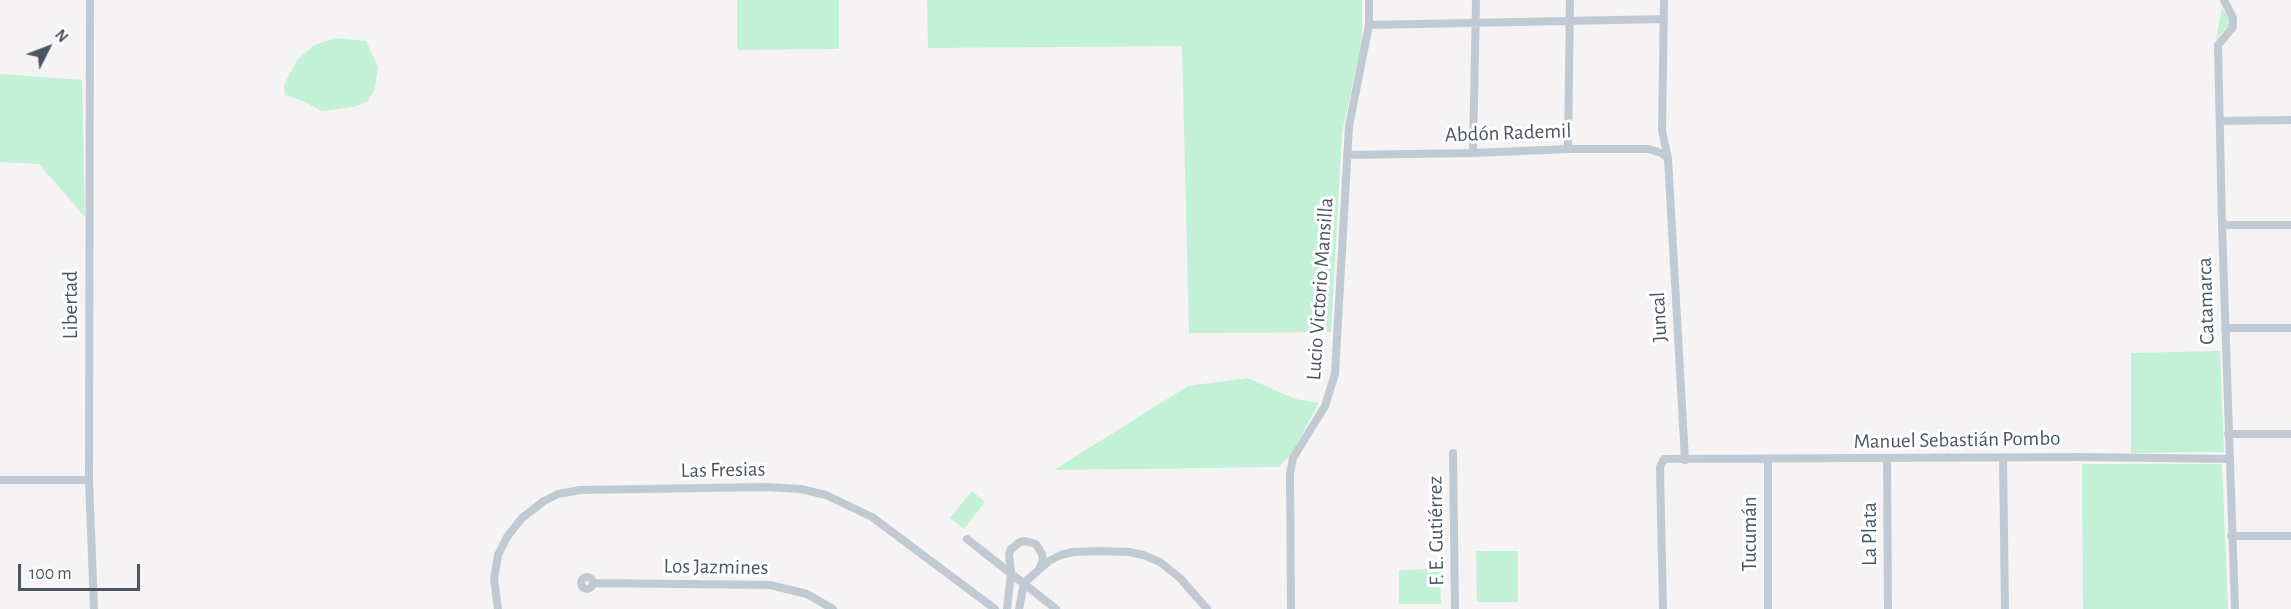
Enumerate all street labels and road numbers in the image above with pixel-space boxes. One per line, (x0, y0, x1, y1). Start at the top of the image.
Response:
street label: Abdón Rademil (1444, 118, 1572, 148)
street label: Lucio Victorio Mansilla (1301, 197, 1339, 381)
street label: Catamarca (2192, 257, 2220, 345)
street label: Libertad (58, 271, 84, 339)
street label: Juncal (1645, 291, 1673, 343)
street label: Manuel Sebastián Pombo (1853, 426, 2061, 454)
street label: Las Fresias (680, 457, 766, 483)
street label: F. E. Gutiérrez (1422, 476, 1450, 586)
street label: Tucumán (1737, 496, 1763, 572)
street label: La Plata (1857, 502, 1883, 566)
street label: Los Jazmines (663, 553, 769, 581)

